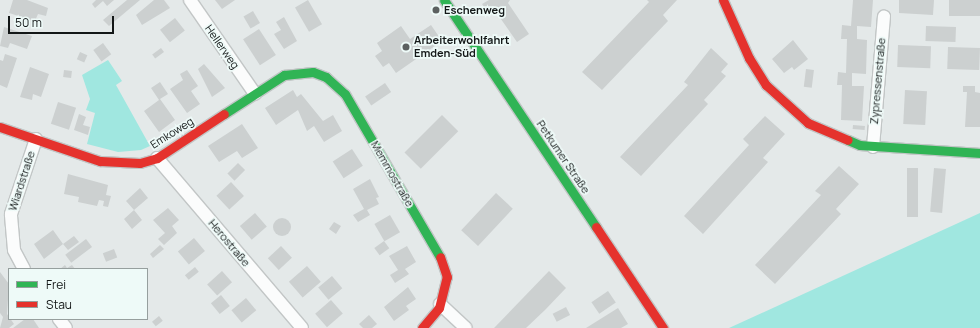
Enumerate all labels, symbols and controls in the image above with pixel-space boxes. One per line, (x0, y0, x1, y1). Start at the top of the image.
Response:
place label: Eschenweg (444, 3, 505, 17)
marker: Eschenweg (431, 5, 441, 15)
scale bar (10, 8, 116, 34)
text: 50 m (15, 14, 42, 31)
street label: Hellerweg (202, 22, 242, 72)
place label: Arbeiterwohlfahrt Emden-Süd (414, 34, 509, 60)
street label: Zypressenstraße (868, 37, 888, 125)
marker: Arbeiterwohlfahrt Emden-Süd (401, 42, 411, 52)
street label: Emkoweg (148, 115, 196, 151)
street label: Petkumer Straße (534, 118, 592, 196)
street label: Memmostraße (368, 139, 416, 209)
street label: Wiardstraße (6, 149, 38, 213)
street label: Herostraße (206, 217, 252, 269)
legend (8, 268, 148, 320)
text: Frei (46, 276, 66, 293)
text: Stau (46, 296, 72, 313)

